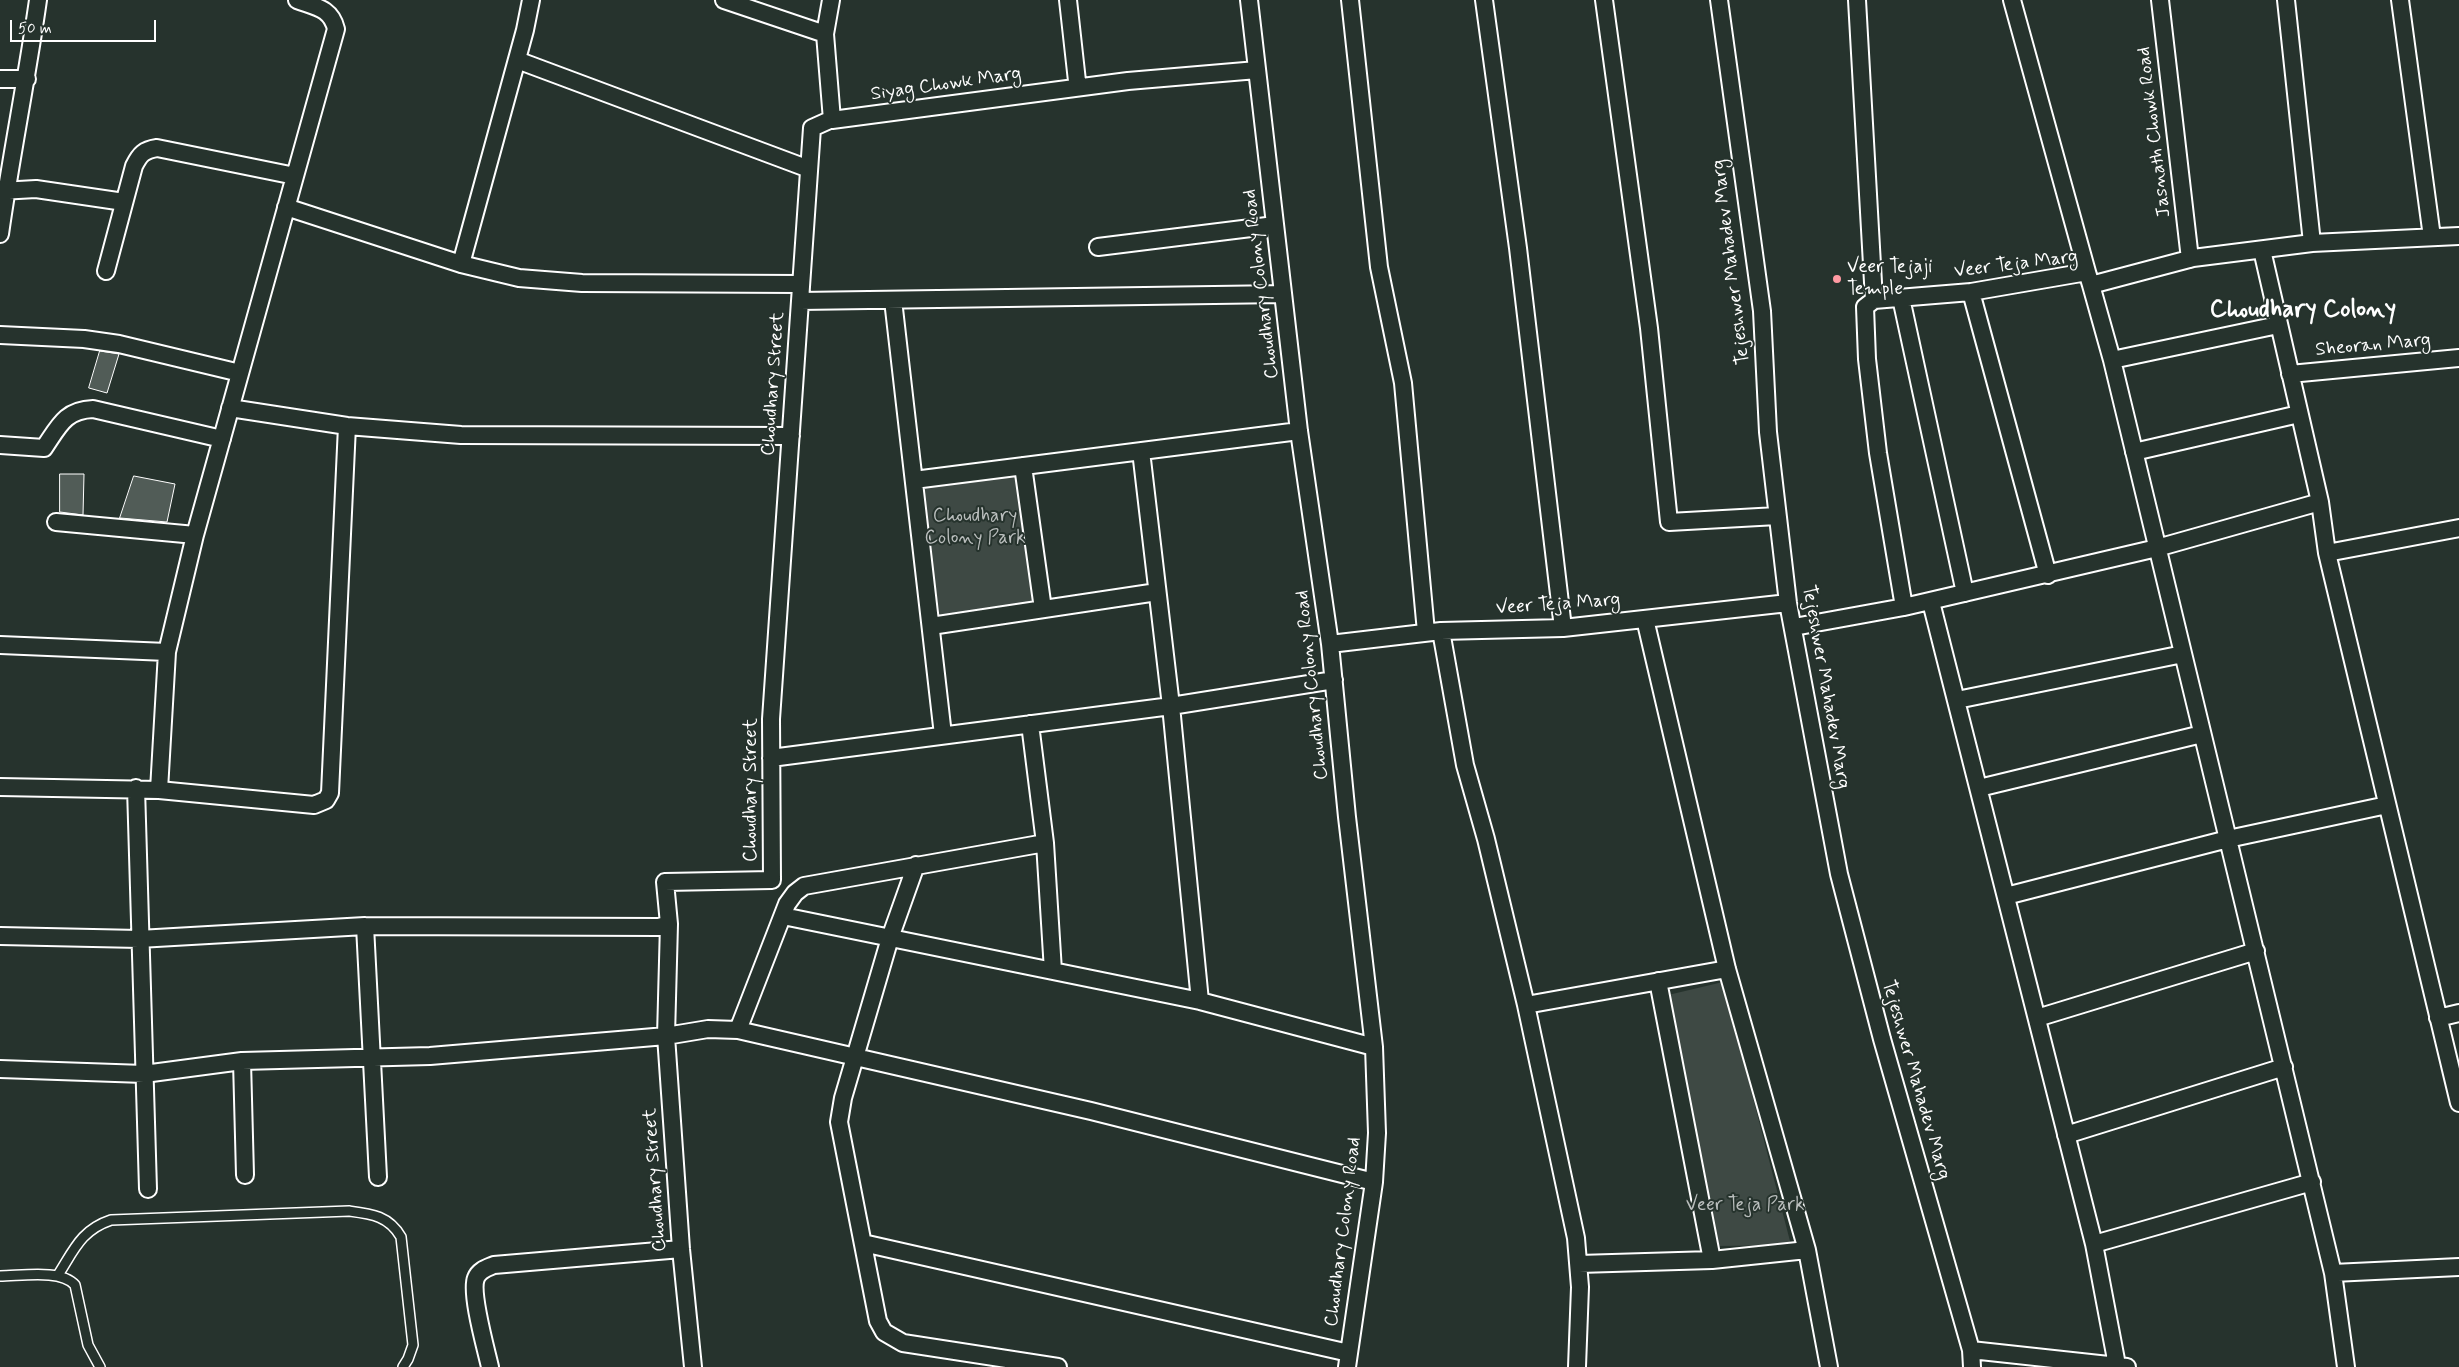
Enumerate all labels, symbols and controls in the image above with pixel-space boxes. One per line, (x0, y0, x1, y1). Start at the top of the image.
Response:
scale bar (12, 10, 159, 42)
text: 50 m (18, 19, 52, 39)
street label: Jasnath Chowk Road (2133, 45, 2177, 219)
street label: Siyag Chowk Marg (869, 63, 1023, 107)
street label: Tejeshwer Mahadev Marg (1708, 158, 1756, 366)
street label: Choudhary Colony Road (1239, 188, 1285, 380)
street label: Veer Teja Marg (1953, 246, 2079, 284)
place label: Veer Tejaji Temple (1847, 257, 1932, 301)
marker: Veer Tejaji Temple (1831, 273, 1843, 285)
district label: Choudhary Colony (2210, 297, 2396, 325)
street label: Choudhary Street (758, 311, 790, 457)
street label: Sheoran Marg (2314, 330, 2432, 362)
park label: Choudhary Colony Park (925, 506, 1025, 550)
street label: Tejeshwer Mahadev Marg (1796, 583, 1854, 791)
street label: Choudhary Colony Road (1292, 589, 1334, 781)
street label: Veer Teja Marg (1495, 589, 1621, 621)
street label: Choudhary Street (741, 718, 763, 862)
street label: Tejeshwer Mahadev Marg (1876, 978, 1954, 1182)
street label: Choudhary Street (640, 1107, 672, 1253)
street label: Choudhary Colony Road (1321, 1136, 1367, 1328)
park label: Veer Teja Park (1686, 1195, 1804, 1217)

